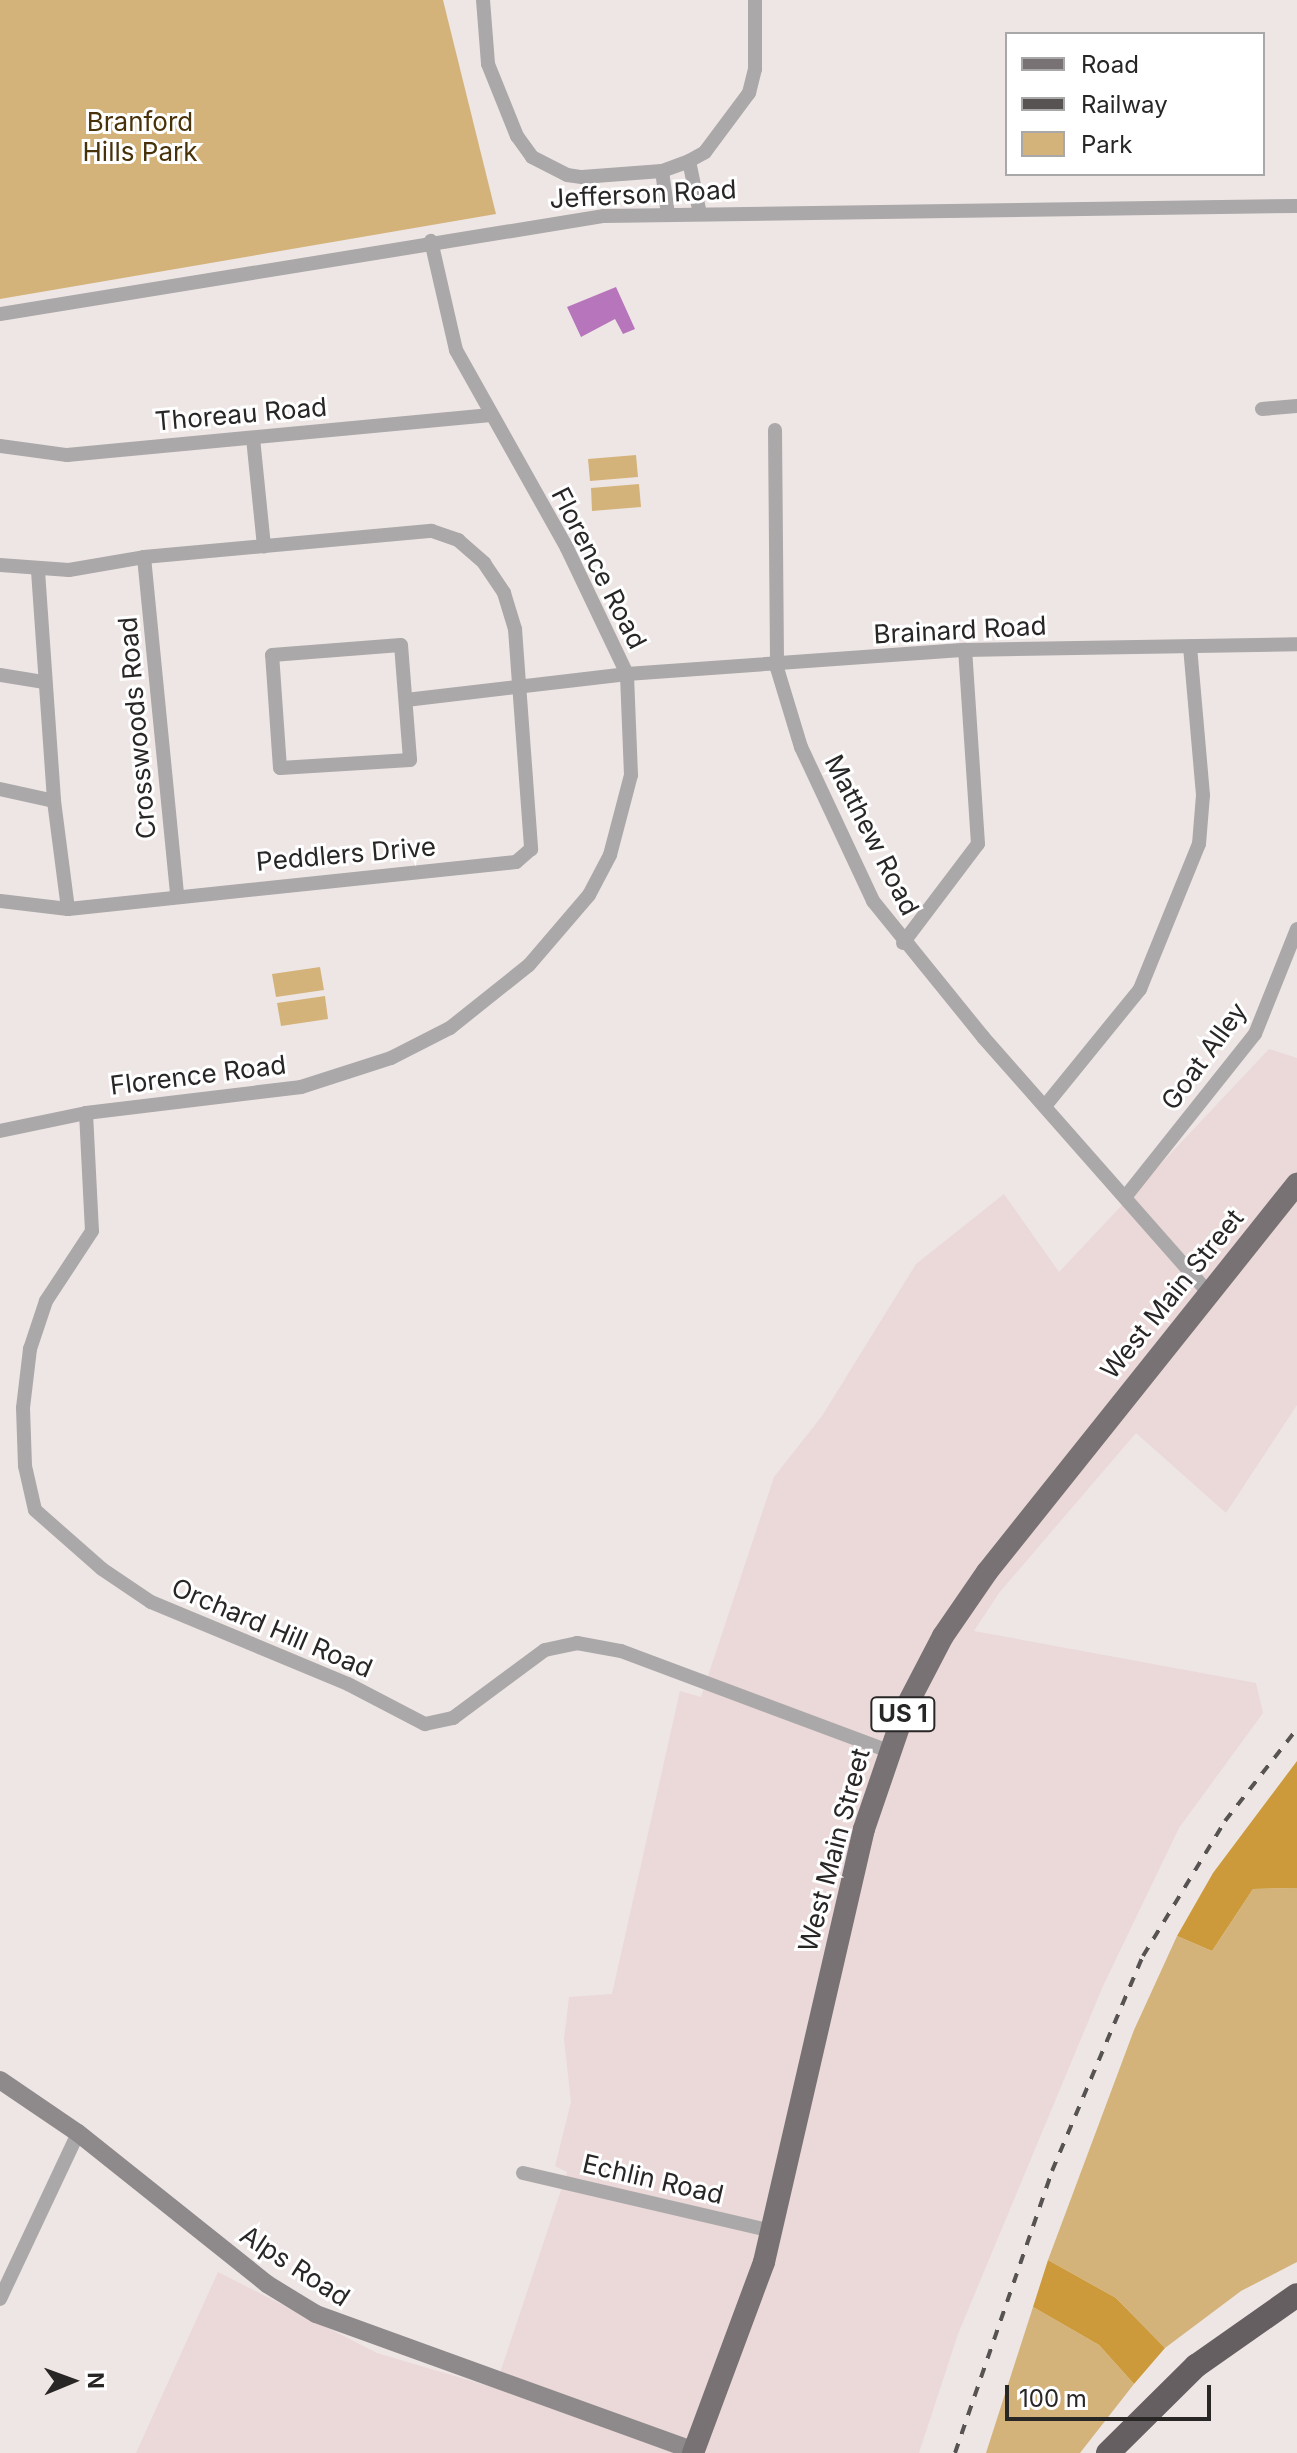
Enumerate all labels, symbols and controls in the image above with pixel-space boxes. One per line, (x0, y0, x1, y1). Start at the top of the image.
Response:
legend (1005, 32, 1265, 176)
text: Road (1081, 50, 1139, 79)
text: Railway (1081, 90, 1168, 119)
park label: Branford Hills Park (83, 106, 197, 168)
text: Park (1081, 130, 1132, 159)
street label: Jefferson Road (549, 174, 737, 214)
street label: Thoreau Road (154, 391, 328, 437)
street label: Florence Road (545, 482, 653, 654)
street label: Brainard Road (873, 610, 1047, 650)
street label: Crosswoods Road (112, 616, 162, 840)
street label: Matthew Road (818, 750, 926, 920)
street label: Peddlers Drive (255, 831, 437, 877)
street label: Goat Alley (1155, 996, 1253, 1116)
street label: Florence Road (108, 1049, 288, 1101)
street label: West Main Street (1094, 1203, 1250, 1385)
street label: Orchard Hill Road (167, 1572, 377, 1684)
road number: US 1 (869, 1694, 937, 1734)
street label: West Main Street (792, 1745, 876, 1955)
street label: Echlin Road (579, 2148, 727, 2210)
street label: Alps Road (235, 2219, 355, 2313)
north arrow (32, 2341, 112, 2421)
scale bar (1009, 2369, 1215, 2419)
text: N (83, 2372, 109, 2389)
text: 100 m (1019, 2384, 1087, 2413)

